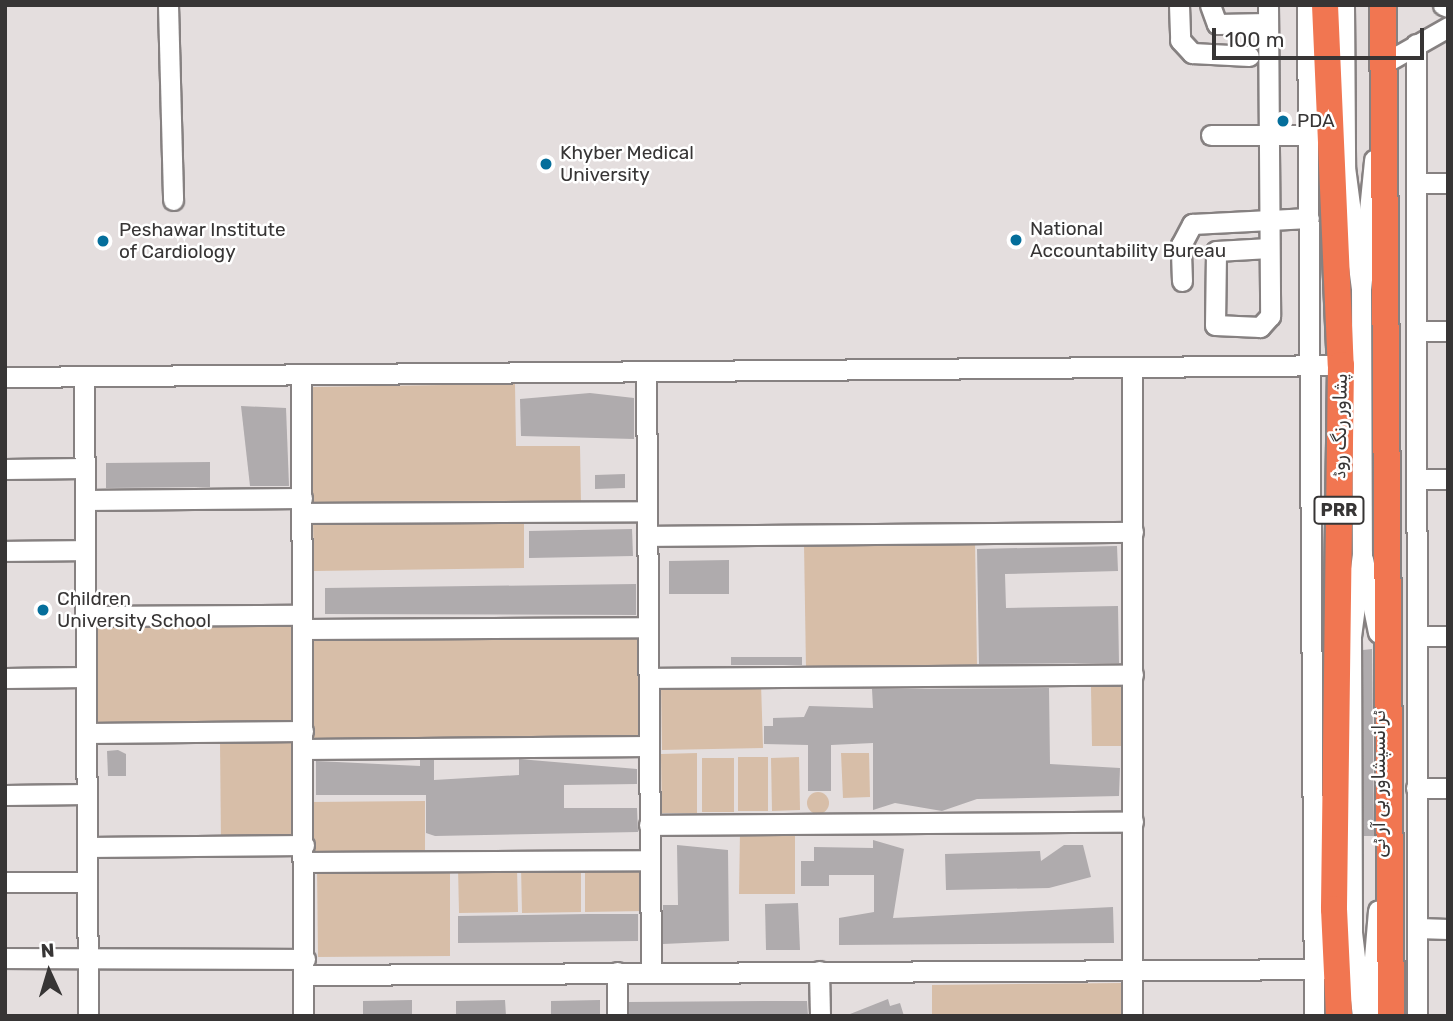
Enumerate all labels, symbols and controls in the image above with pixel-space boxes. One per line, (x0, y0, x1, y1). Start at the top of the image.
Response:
scale bar (1215, 14, 1427, 58)
text: 100 m (1225, 27, 1284, 52)
place label: PDA (1297, 110, 1335, 132)
marker: PDA (1275, 113, 1291, 129)
place label: Khyber Medical University (560, 142, 694, 186)
marker: Khyber Medical University (538, 156, 554, 172)
place label: National Accountability Bureau (1030, 218, 1227, 262)
place label: Peshawar Institute of Cardiology (119, 219, 286, 263)
marker: Peshawar Institute of Cardiology (93, 231, 113, 251)
marker: National Accountability Bureau (1008, 232, 1024, 248)
street label: پشاور رنگ روڈ (1328, 373, 1352, 479)
road number: PRR (1313, 496, 1365, 524)
place label: Children University School (57, 588, 212, 632)
marker: Children University School (35, 602, 51, 618)
street label: ٹرانسپشاور بی آر ٹی (1368, 710, 1390, 858)
north arrow (14, 937, 84, 1007)
text: N (40, 939, 55, 963)

